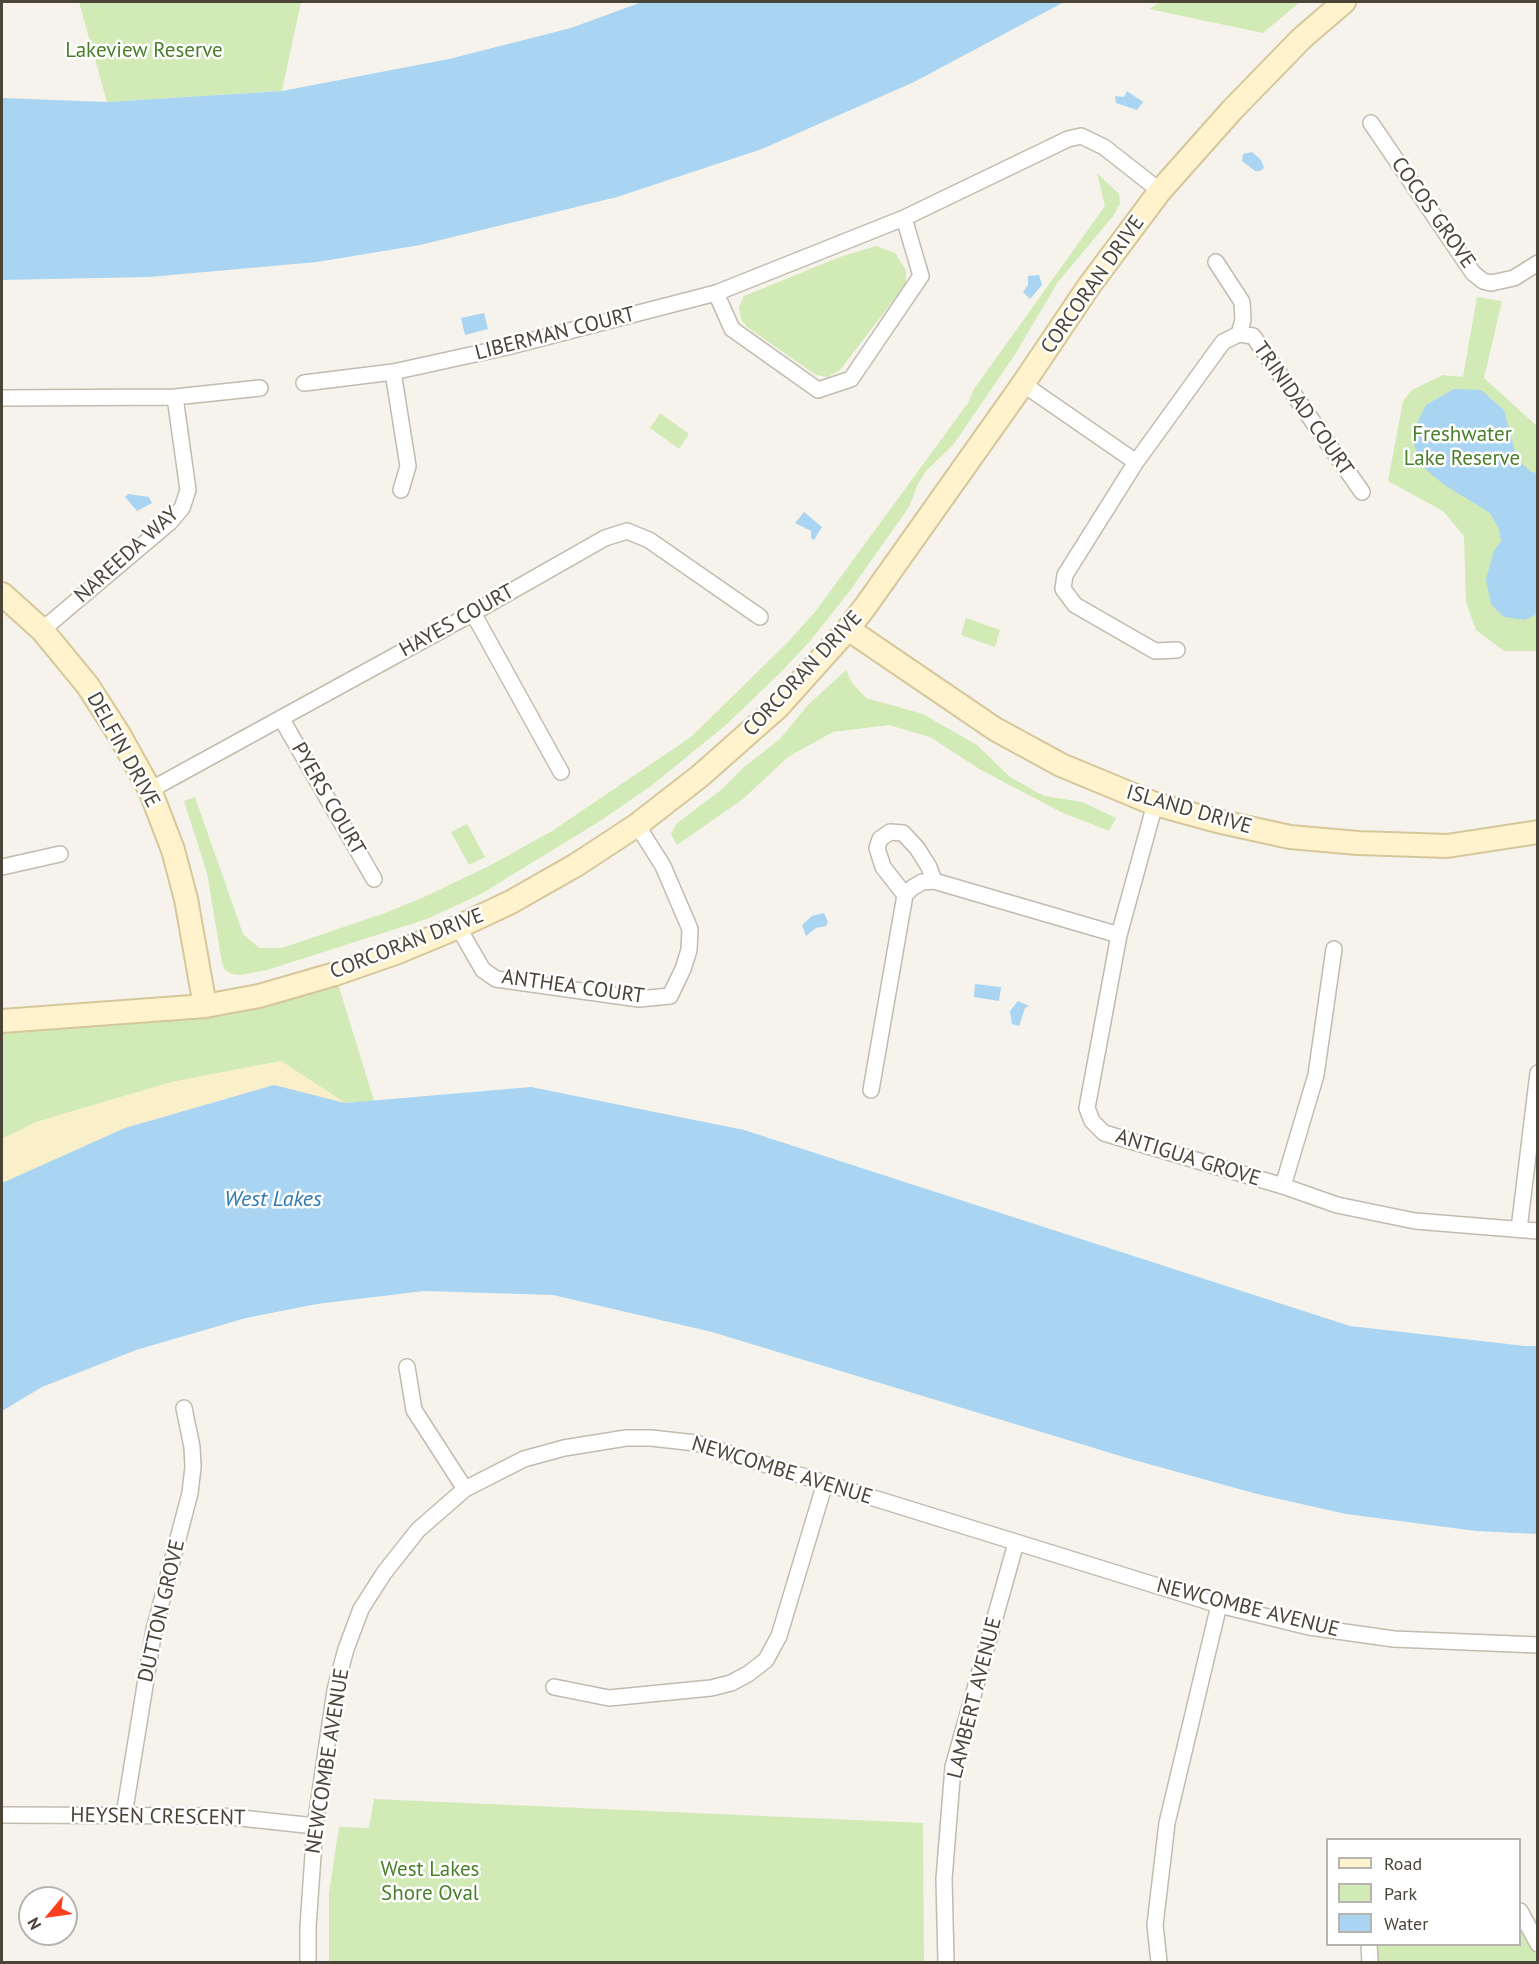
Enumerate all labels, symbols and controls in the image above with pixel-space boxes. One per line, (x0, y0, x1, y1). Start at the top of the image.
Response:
park label: Lakeview Reserve (65, 38, 223, 64)
street label: COCOS GROVE (1385, 153, 1481, 273)
street label: CORCORAN DRIVE (1036, 211, 1150, 359)
street label: LIBERMAN COURT (472, 302, 638, 366)
street label: TRINIDAD COURT (1247, 337, 1359, 481)
park label: Freshwater Lake Reserve (1404, 422, 1520, 472)
street label: NAREEDA WAY (70, 502, 184, 608)
street label: HAYES COURT (395, 579, 519, 663)
street label: CORCORAN DRIVE (738, 606, 868, 742)
street label: DELFIN DRIVE (81, 688, 165, 812)
street label: PYERS COURT (286, 738, 370, 860)
street label: ISLAND DRIVE (1123, 780, 1255, 840)
street label: CORCORAN DRIVE (327, 903, 487, 985)
street label: ANTHEA COURT (500, 965, 646, 1009)
street label: ANTIGUA GROVE (1113, 1124, 1263, 1192)
water label: West Lakes (224, 1187, 322, 1213)
street label: NEWCOMBE AVENUE (689, 1432, 875, 1510)
street label: DUTTON GROVE (133, 1537, 191, 1685)
street label: NEWCOMBE AVENUE (1154, 1573, 1342, 1643)
street label: LAMBERT AVENUE (943, 1615, 1007, 1781)
street label: NEWCOMBE AVENUE (301, 1666, 355, 1856)
street label: HEYSEN CRESCENT (70, 1803, 246, 1831)
legend (1326, 1838, 1521, 1946)
text: Road (1384, 1852, 1422, 1875)
park label: West Lakes Shore Oval (381, 1857, 479, 1907)
text: Park (1384, 1882, 1417, 1905)
north arrow (18, 1886, 78, 1946)
text: Water (1384, 1912, 1428, 1935)
text: N (23, 1914, 45, 1933)

